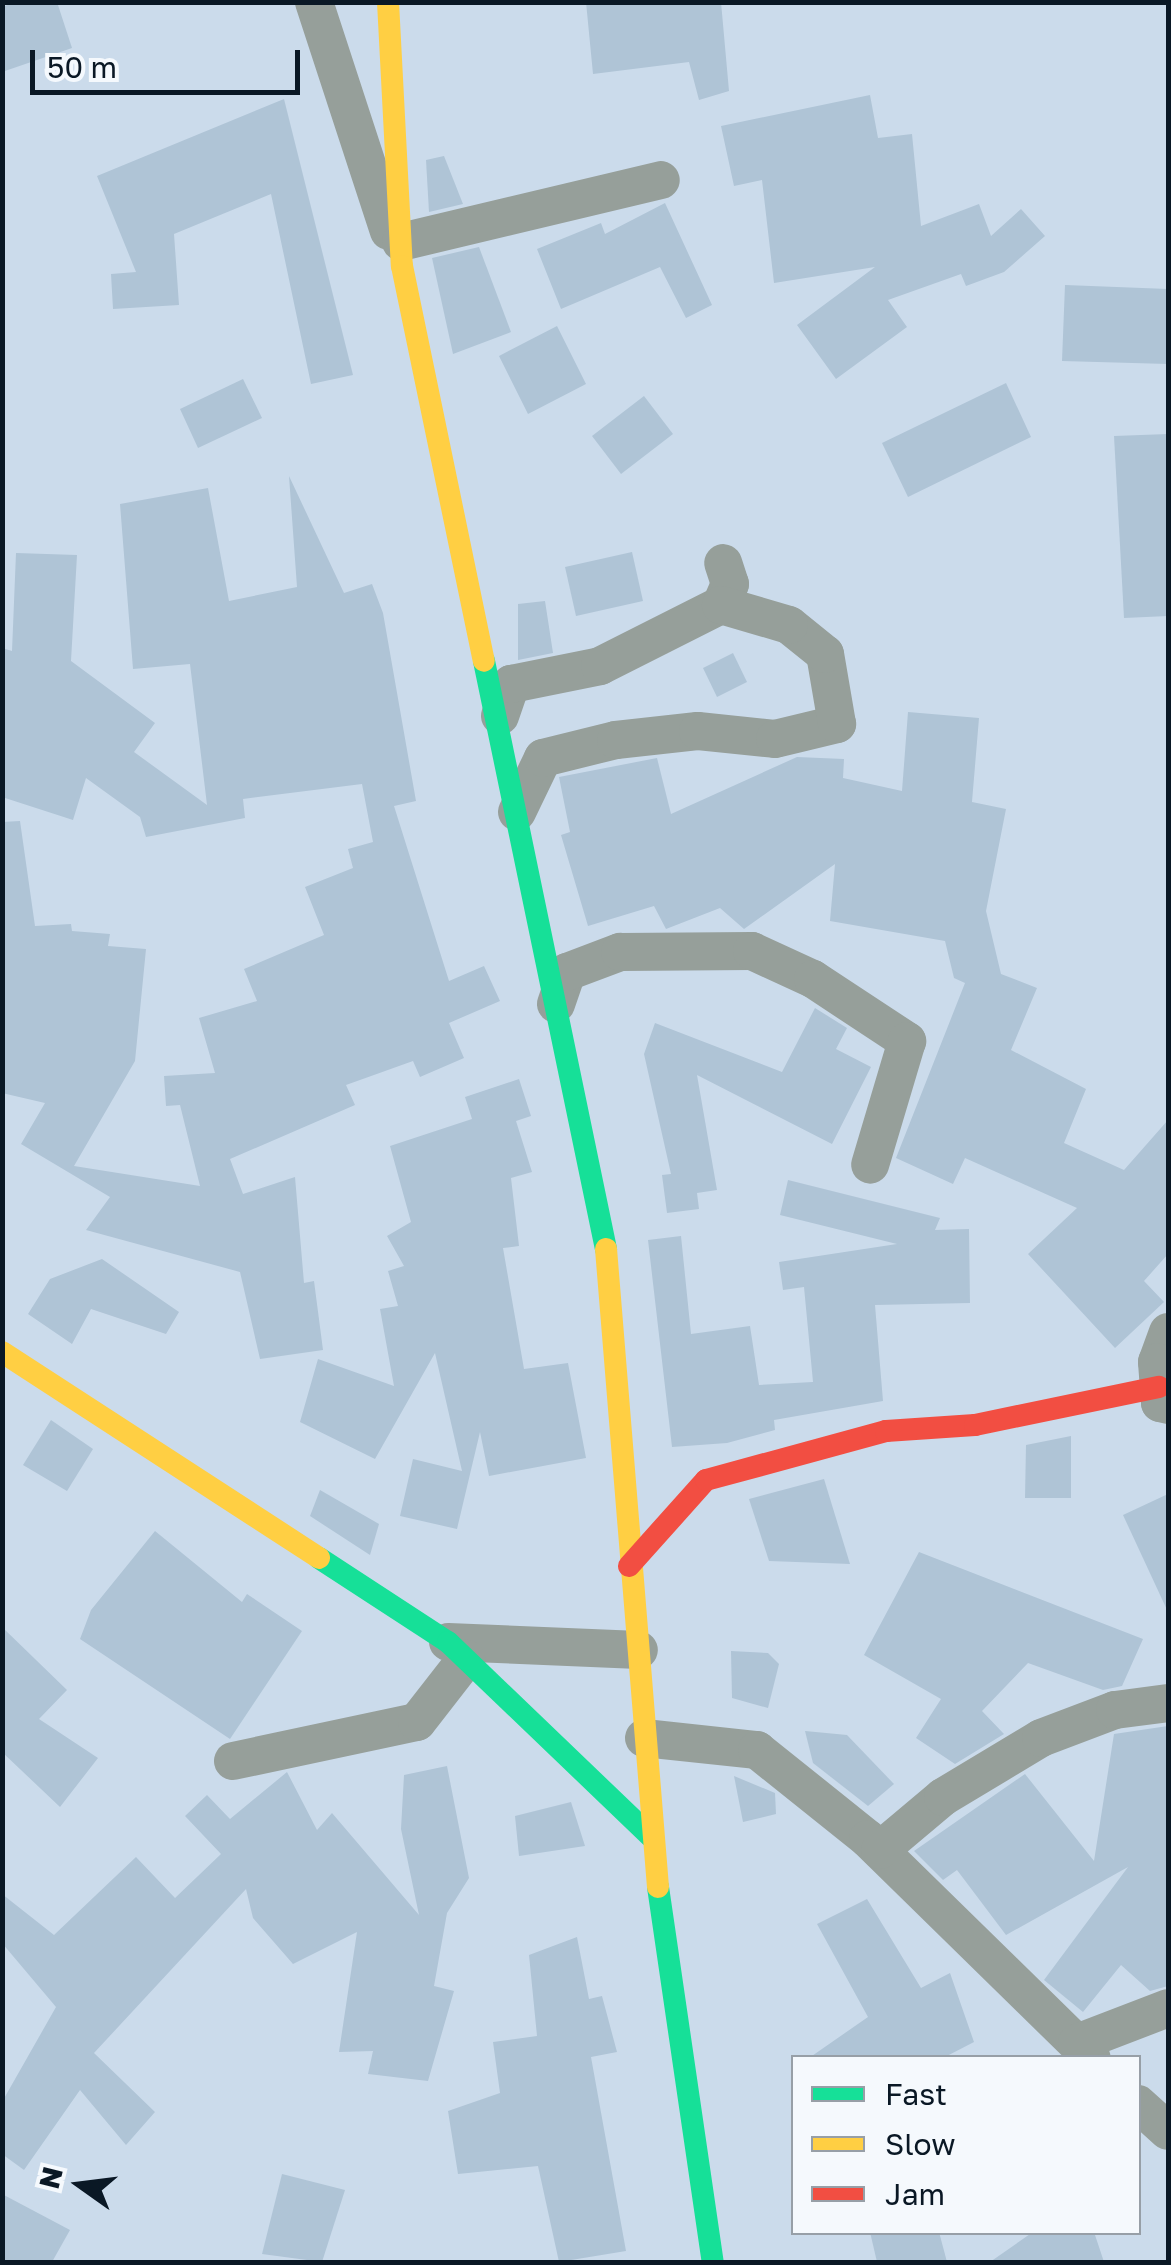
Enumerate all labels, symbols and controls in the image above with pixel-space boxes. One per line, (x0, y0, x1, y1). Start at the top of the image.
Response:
scale bar (35, 30, 305, 92)
text: 50 m (47, 49, 117, 85)
legend (791, 2055, 1141, 2235)
text: Fast (885, 2076, 947, 2112)
text: Slow (885, 2126, 956, 2162)
north arrow (30, 2135, 130, 2235)
text: N (32, 2163, 69, 2192)
text: Jam (885, 2176, 945, 2212)

